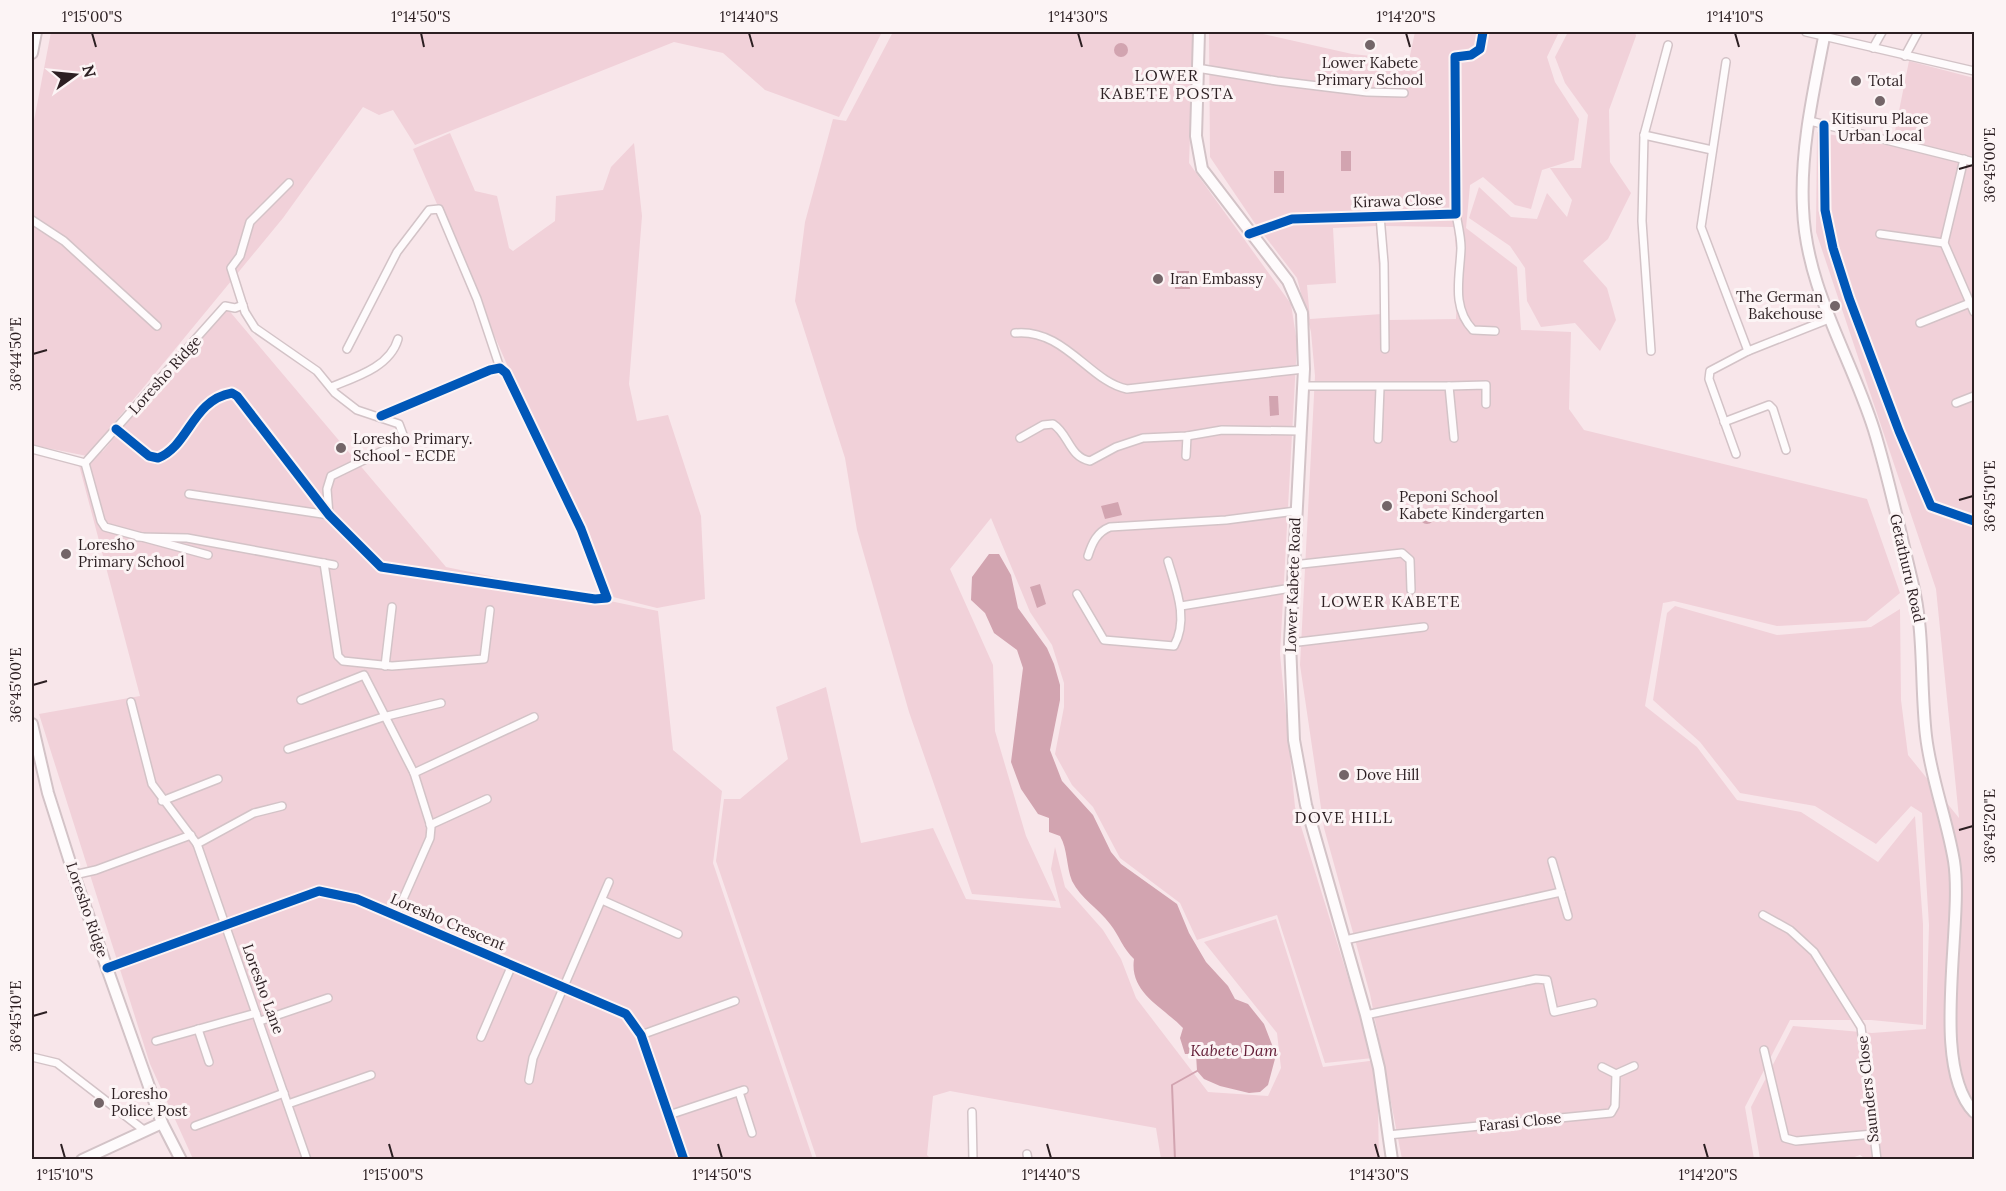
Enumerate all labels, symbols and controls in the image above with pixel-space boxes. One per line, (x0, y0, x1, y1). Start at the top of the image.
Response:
text: 1°15'00"S (62, 7, 122, 26)
text: 1°14'50"S (391, 7, 451, 26)
text: 1°14'40"S (720, 7, 778, 26)
text: 1°14'30"S (1048, 7, 1108, 26)
text: 1°14'20"S (1376, 7, 1436, 26)
text: 1°14'10"S (1707, 7, 1763, 26)
marker: Lower Kabete Primary School (1363, 38, 1377, 52)
north arrow (45, 45, 105, 105)
place label: Lower Kabete Primary School (1317, 53, 1423, 89)
text: N (78, 63, 101, 80)
district label: LOWER KABETE POSTA (1100, 65, 1234, 103)
place label: Total (1868, 71, 1903, 90)
marker: Total (1849, 74, 1863, 88)
marker: Kitisuru Place Urban Local (1873, 94, 1887, 108)
place label: Kitisuru Place Urban Local (1832, 109, 1928, 145)
text: 36°45'00"E (1980, 127, 1999, 203)
street label: Kirawa Close (1353, 189, 1443, 212)
place label: Iran Embassy (1170, 269, 1263, 288)
marker: Iran Embassy (1151, 272, 1165, 286)
place label: The German Bakehouse (1736, 287, 1823, 323)
marker: The German Bakehouse (1828, 299, 1842, 313)
text: 36°44'50"E (6, 317, 25, 391)
street label: Loresho Ridge (124, 331, 205, 418)
place label: Loresho Primary. School - ECDE (353, 429, 472, 465)
marker: Loresho Primary. School - ECDE (334, 441, 348, 455)
text: 36°45'10"E (1980, 460, 1999, 532)
place label: Peponi School Kabete Kindergarten (1399, 487, 1544, 523)
marker: Peponi School Kabete Kindergarten (1380, 499, 1394, 513)
street label: Getathuru Road (1886, 512, 1929, 624)
street label: Lower Kabete Road (1281, 517, 1304, 653)
place label: Loresho Primary School (78, 535, 185, 571)
marker: Loresho Primary School (59, 547, 73, 561)
district label: LOWER KABETE (1321, 591, 1461, 611)
text: 36°45'00"E (6, 647, 25, 723)
place label: Dove Hill (1356, 765, 1419, 784)
marker: Dove Hill (1337, 768, 1351, 782)
text: 36°45'20"E (1980, 789, 1999, 863)
district label: DOVE HILL (1295, 807, 1393, 827)
street label: Loresho Ridge (62, 860, 113, 960)
street label: Loresho Crescent (388, 889, 509, 954)
street label: Loresho Lane (238, 941, 289, 1037)
text: 36°45'10"E (6, 980, 25, 1052)
street label: Saunders Close (1852, 1035, 1883, 1143)
water label: Kabete Dam (1190, 1040, 1278, 1060)
place label: Loresho Police Post (111, 1084, 188, 1120)
marker: Loresho Police Post (92, 1096, 106, 1110)
street label: Farasi Close (1478, 1108, 1562, 1135)
text: 1°15'10"S (37, 1165, 93, 1184)
text: 1°15'00"S (363, 1165, 423, 1184)
text: 1°14'50"S (692, 1165, 752, 1184)
text: 1°14'40"S (1022, 1165, 1080, 1184)
text: 1°14'30"S (1349, 1165, 1409, 1184)
text: 1°14'20"S (1678, 1165, 1738, 1184)

